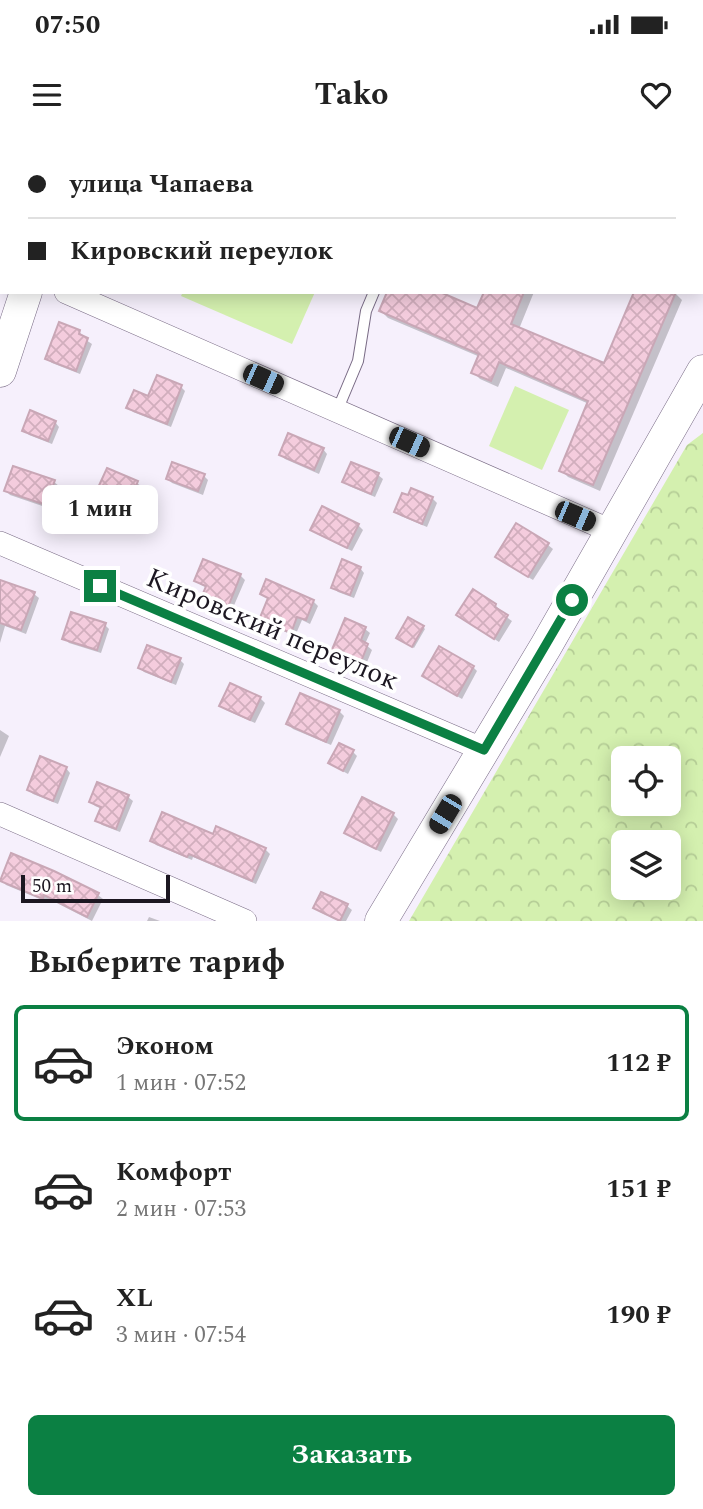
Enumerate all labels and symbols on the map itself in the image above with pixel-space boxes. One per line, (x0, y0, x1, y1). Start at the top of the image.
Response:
car (240, 361, 287, 397)
car (386, 424, 433, 460)
callout: 1 мин (42, 484, 158, 534)
car (552, 498, 599, 534)
street label: Кировский переулок (140, 557, 405, 702)
route end (84, 570, 116, 602)
route start (556, 584, 588, 616)
car (426, 791, 465, 837)
scale bar (21, 872, 170, 904)

